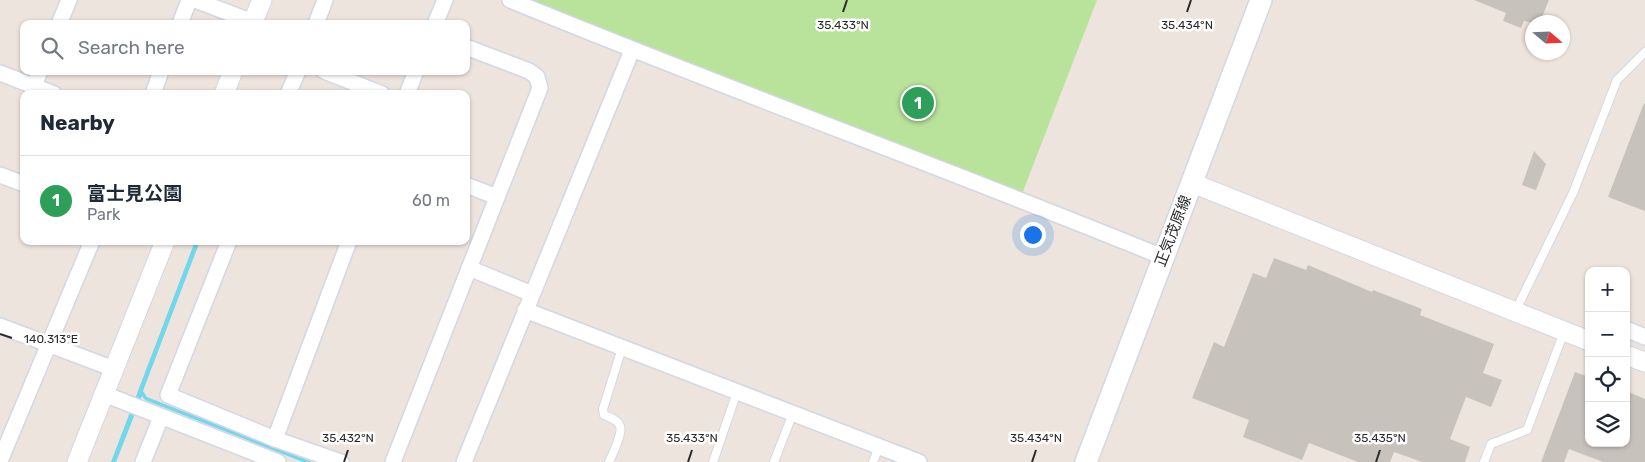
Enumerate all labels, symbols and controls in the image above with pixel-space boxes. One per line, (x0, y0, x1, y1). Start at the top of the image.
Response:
north arrow (1525, 15, 1570, 60)
text: 35.433°N (817, 18, 869, 32)
text: 35.434°N (1161, 18, 1213, 32)
search box (20, 20, 470, 75)
icon: search (38, 34, 66, 62)
text: Search here (78, 36, 185, 59)
pin: 1 (902, 84, 934, 122)
text: Nearby (40, 110, 115, 135)
text: 富士見公園 (87, 182, 182, 205)
text: 1 (52, 191, 60, 210)
text: 60 m (412, 191, 450, 210)
street label: 正気茂原線 (1151, 193, 1195, 269)
text: Park (87, 205, 120, 224)
your location (1020, 222, 1046, 248)
map controls (1585, 267, 1630, 447)
button: + (1585, 267, 1630, 312)
button: − (1585, 312, 1630, 357)
text: 140.313°E (24, 332, 78, 346)
button: locate (1585, 357, 1630, 402)
button: layers (1585, 402, 1630, 447)
text: 35.432°N (322, 431, 374, 445)
text: 35.433°N (666, 431, 718, 445)
text: 35.434°N (1010, 431, 1062, 445)
text: 35.435°N (1354, 431, 1406, 445)

